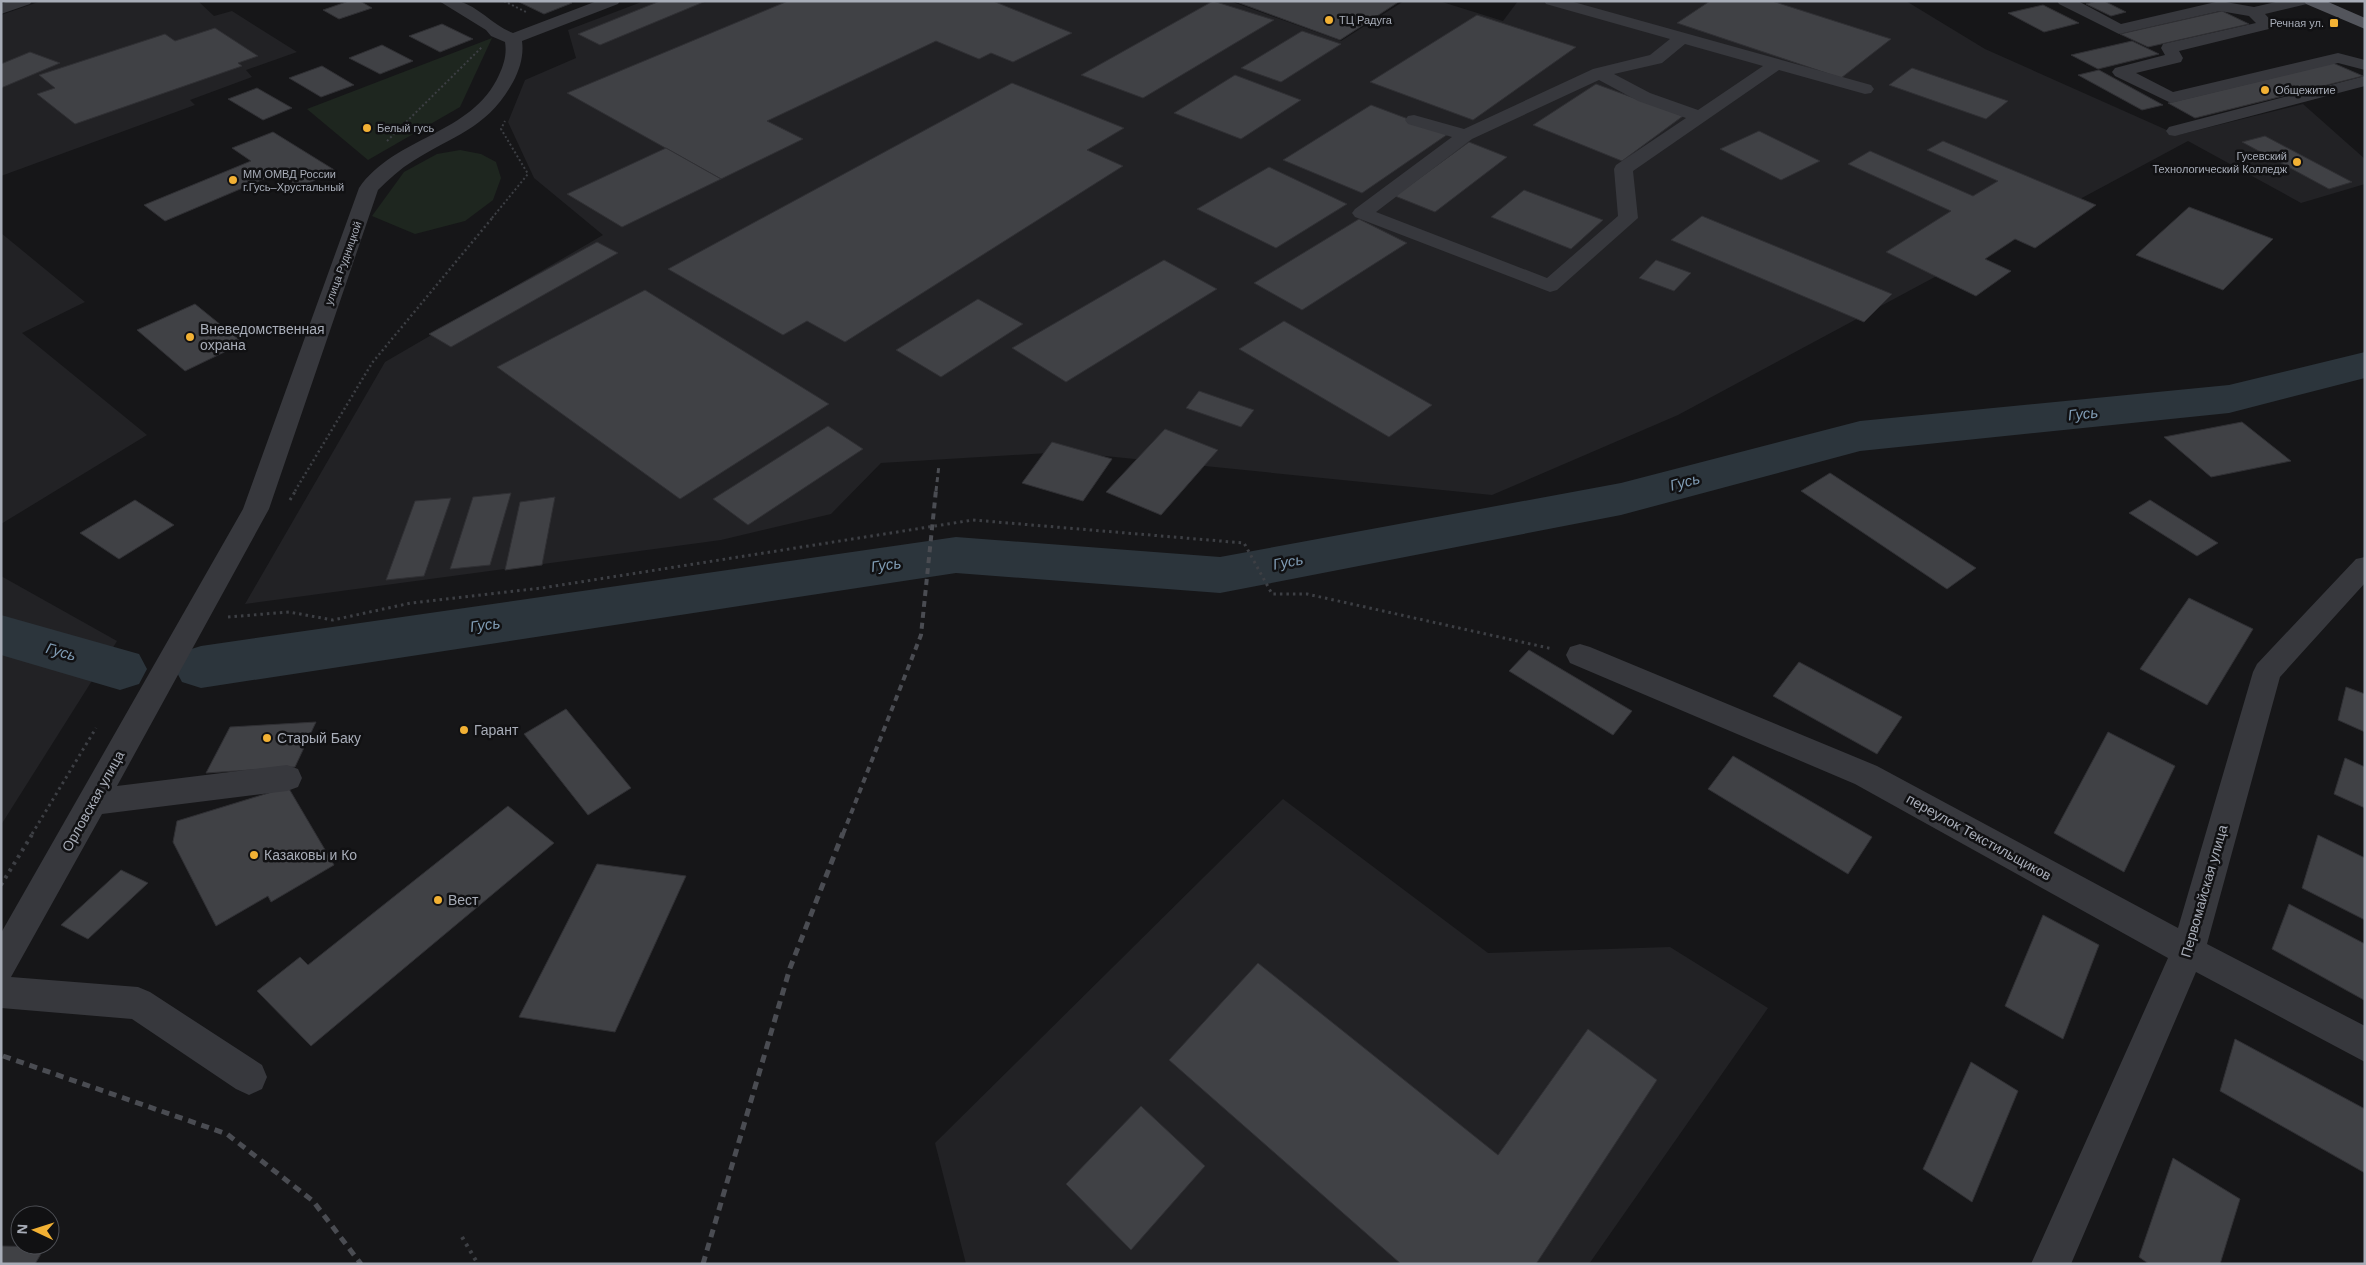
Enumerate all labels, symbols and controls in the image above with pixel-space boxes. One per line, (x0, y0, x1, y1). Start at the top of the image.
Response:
marker: ТЦ Радуга (1323, 14, 1335, 26)
place label: ТЦ Радуга (1339, 14, 1393, 26)
place label: Речная ул. (2270, 17, 2324, 29)
marker: Речная ул. (2328, 17, 2340, 29)
marker: Общежитие (2259, 84, 2271, 96)
place label: Общежитие (2275, 84, 2336, 96)
marker: Белый гусь (361, 122, 373, 134)
place label: Белый гусь (377, 122, 434, 134)
place label: Гусевский Технологический Колледж (2152, 150, 2288, 175)
marker: Гусевский Технологический Колледж (2291, 156, 2303, 168)
place label: ММ ОМВД России г.Гусь–Хрустальный (243, 168, 344, 193)
marker: ММ ОМВД России г.Гусь–Хрустальный (227, 174, 239, 186)
street label: улица Рудницкой (322, 220, 364, 306)
place label: Вневедомственная охрана (200, 321, 325, 353)
marker: Вневедомственная охрана (184, 331, 196, 343)
water label: Гусь (2067, 403, 2099, 424)
water label: Гусь (1668, 469, 1702, 494)
water label: Гусь (1271, 550, 1305, 573)
water label: Гусь (870, 554, 902, 575)
water label: Гусь (469, 614, 501, 635)
water label: Гусь (44, 639, 78, 664)
place label: Гарант (474, 722, 519, 738)
marker: Гарант (458, 724, 470, 736)
place label: Старый Баку (277, 730, 361, 746)
marker: Старый Баку (261, 732, 273, 744)
street label: Орловская улица (59, 748, 127, 854)
street label: переулок Текстильщиков (1904, 790, 2054, 884)
street label: Первомайская улица (2177, 823, 2231, 959)
place label: Казаковы и Ко (264, 847, 357, 863)
marker: Казаковы и Ко (248, 849, 260, 861)
place label: Вест (448, 892, 479, 908)
marker: Вест (432, 894, 444, 906)
north arrow (10, 1205, 60, 1255)
text: N (14, 1223, 30, 1235)

